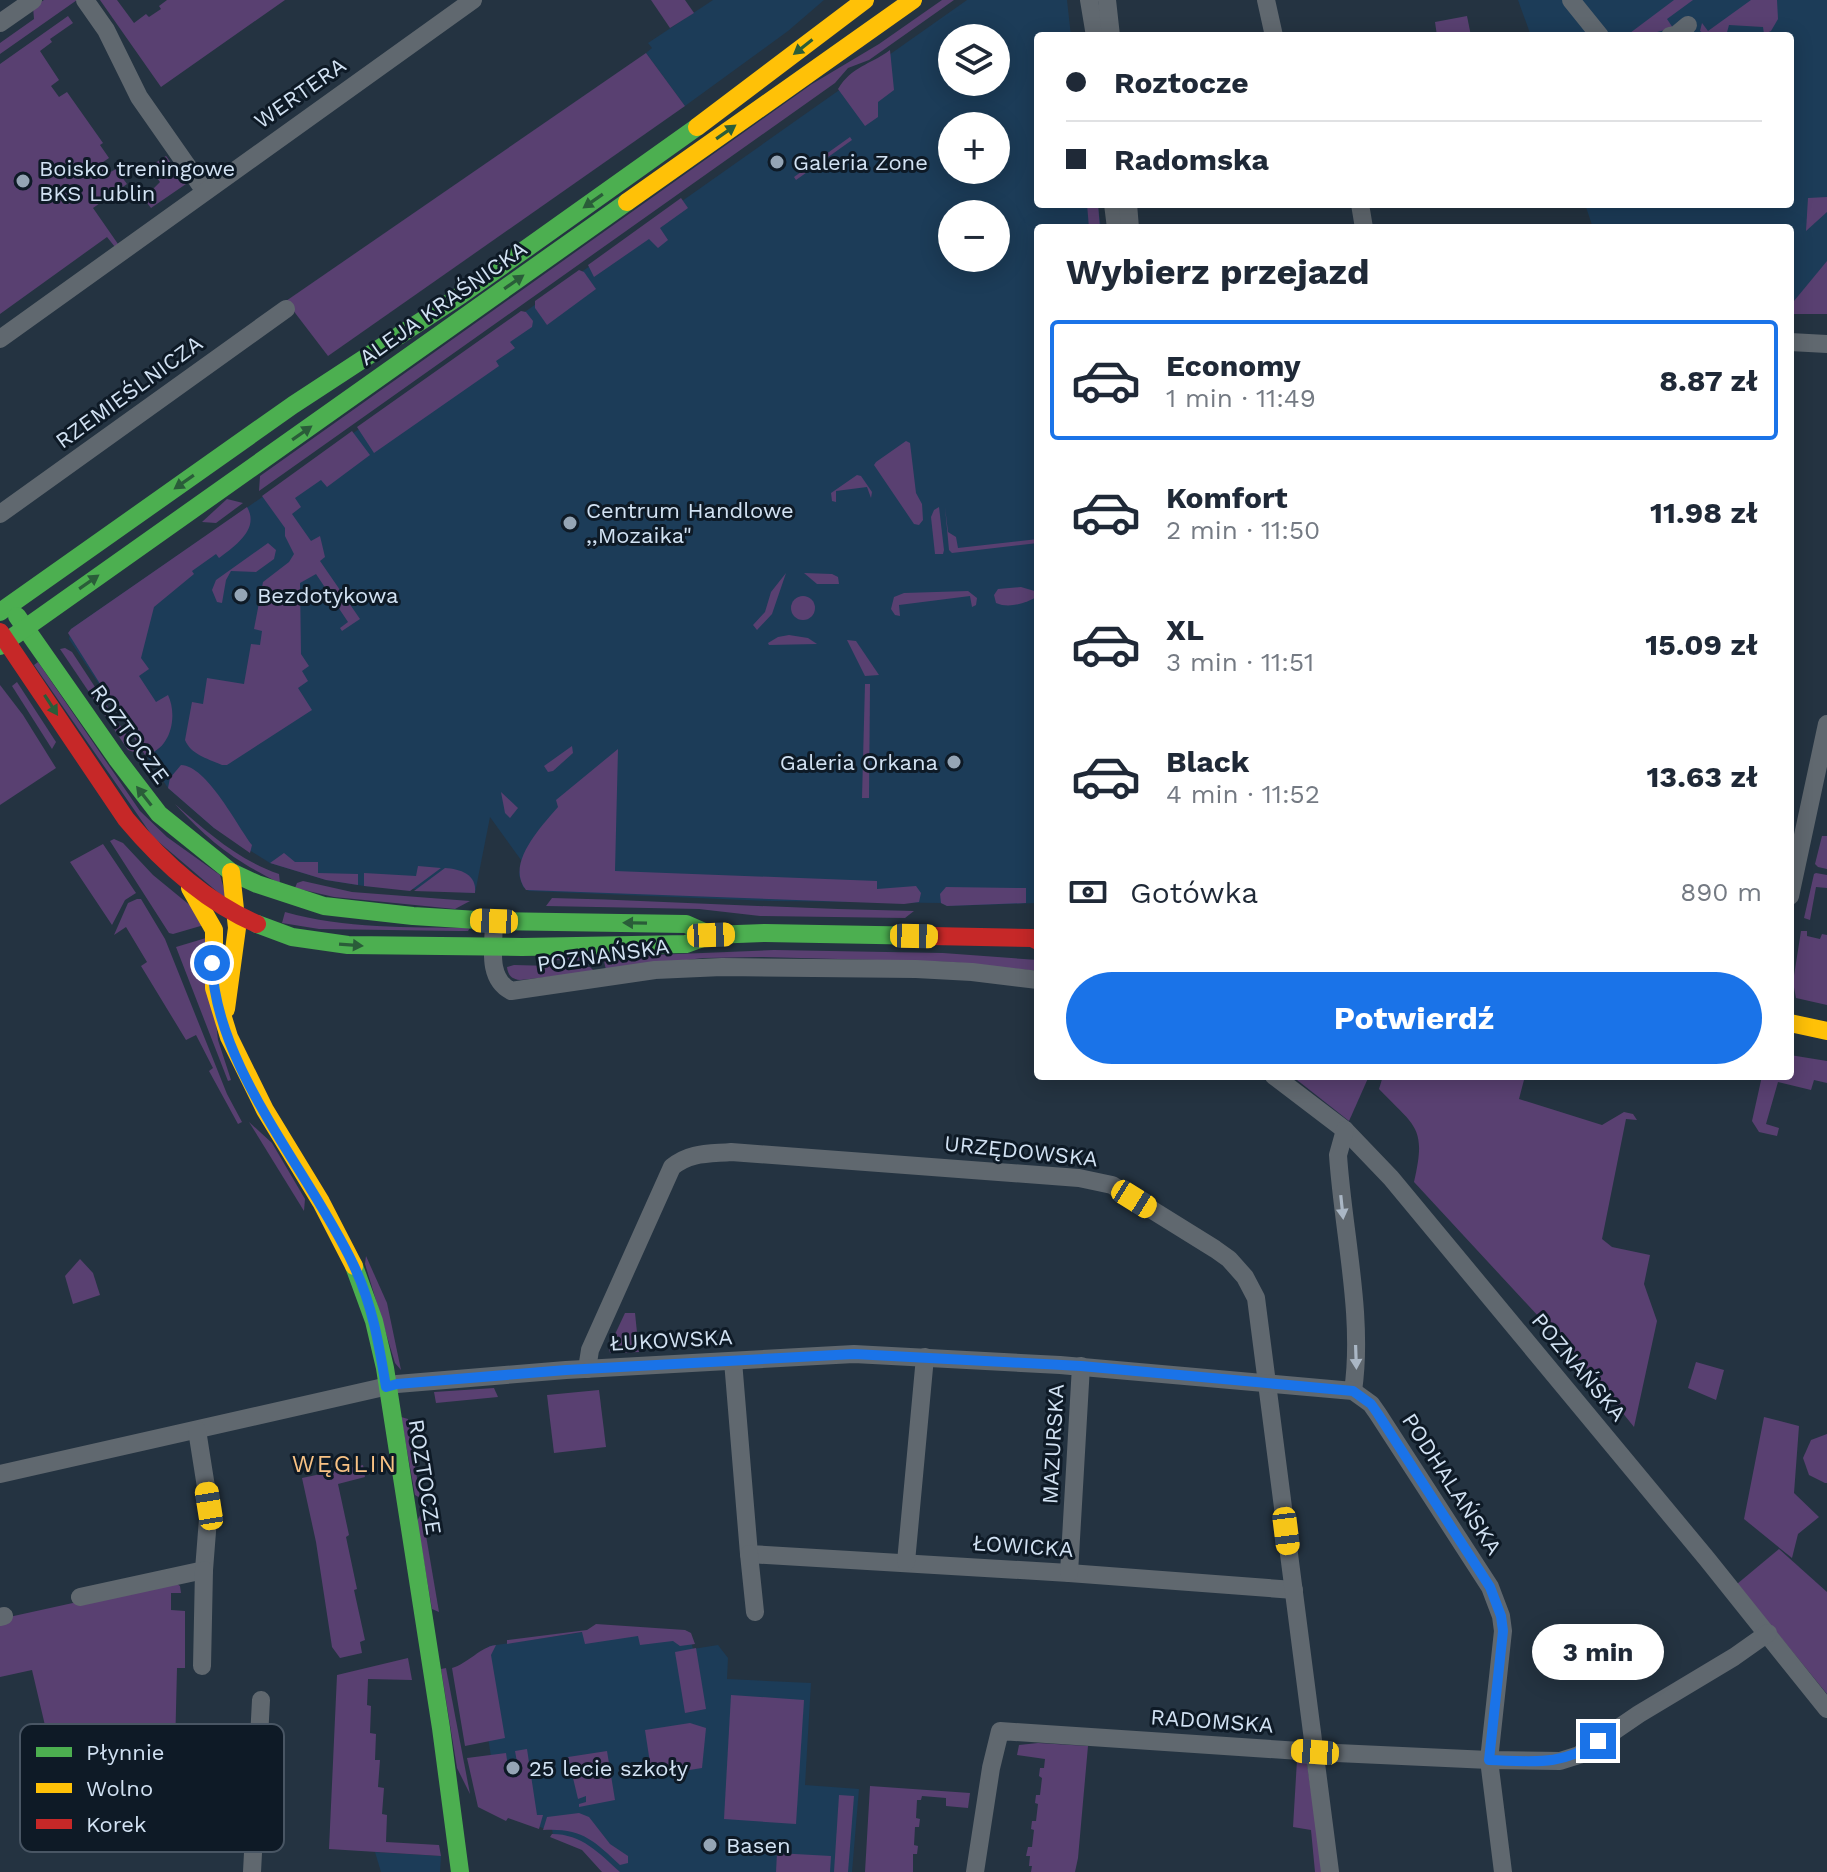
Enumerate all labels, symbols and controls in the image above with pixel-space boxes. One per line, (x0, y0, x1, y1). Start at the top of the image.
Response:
map controls (938, 24, 1010, 272)
button: layers (938, 24, 1010, 96)
one-way arrow (793, 39, 813, 55)
street label: WERTERA (249, 52, 351, 134)
text: Roztocze (1114, 65, 1249, 100)
button: + (938, 112, 1010, 184)
one-way arrow (716, 125, 737, 140)
text: Radomska (1114, 142, 1269, 177)
place label: Galeria Zone (793, 150, 928, 175)
marker: Galeria Zone (768, 153, 786, 171)
place label: Boisko treningowe BKS Lublin (39, 156, 235, 206)
marker: Boisko treningowe BKS Lublin (14, 172, 32, 190)
one-way arrow (583, 193, 604, 208)
button: − (938, 200, 1010, 272)
street label: ALEJA KRAŚNICKA (354, 236, 532, 370)
text: Wybierz przejazd (1066, 251, 1370, 293)
one-way arrow (504, 275, 525, 291)
street label: RZEMIEŚLNICZA (51, 330, 207, 454)
icon: car (1070, 344, 1142, 416)
text: Economy (1166, 348, 1301, 383)
text: 8.87 zł (1659, 363, 1758, 398)
text: 1 min · 11:49 (1166, 383, 1316, 413)
one-way arrow (291, 425, 312, 441)
one-way arrow (173, 474, 194, 489)
icon: car (1070, 476, 1142, 548)
text: Komfort (1166, 480, 1288, 515)
text: 11.98 zł (1650, 495, 1758, 530)
place label: Centrum Handlowe ,,Mozaika" (586, 498, 794, 548)
marker: Centrum Handlowe ,,Mozaika" (561, 514, 579, 532)
text: 2 min · 11:50 (1166, 515, 1320, 545)
one-way arrow (79, 575, 100, 590)
place label: Bezdotykowa (257, 583, 399, 608)
marker: Bezdotykowa (232, 586, 250, 604)
icon: car (1070, 608, 1142, 680)
text: XL (1166, 612, 1204, 647)
text: 15.09 zł (1645, 627, 1758, 662)
text: 3 min · 11:51 (1166, 647, 1314, 677)
street label: ROZTOCZE (86, 679, 174, 789)
one-way arrow (43, 694, 58, 716)
icon: car (1070, 740, 1142, 812)
text: Black (1166, 744, 1250, 779)
place label: Galeria Orkana (780, 750, 938, 775)
marker: Galeria Orkana (945, 753, 963, 771)
text: 13.63 zł (1646, 759, 1758, 794)
text: 4 min · 11:52 (1166, 779, 1320, 809)
one-way arrow (136, 786, 153, 806)
icon: cash (1066, 870, 1110, 914)
text: Gotówka (1130, 875, 1258, 910)
text: 890 m (1680, 877, 1762, 907)
car (470, 908, 518, 934)
one-way arrow (622, 917, 647, 929)
car (687, 922, 735, 948)
car (890, 924, 938, 948)
street label: POZNAŃSKA (535, 933, 671, 977)
one-way arrow (339, 939, 364, 952)
route start (194, 945, 230, 981)
button: Potwierdź (1066, 972, 1762, 1064)
street label: URZĘDOWSKA (943, 1131, 1099, 1171)
car (1107, 1176, 1161, 1222)
one-way arrow (1336, 1195, 1349, 1220)
street label: POZNAŃSKA (1527, 1308, 1631, 1426)
street label: ŁUKOWSKA (609, 1324, 733, 1356)
one-way arrow (1349, 1345, 1362, 1370)
street label: MAZURSKA (1037, 1383, 1069, 1505)
street label: PODHALAŃSKA (1397, 1409, 1507, 1559)
street label: ROZTOCZE (404, 1417, 446, 1537)
district label: WĘGLIN (292, 1450, 398, 1478)
car (193, 1480, 225, 1532)
car (1271, 1506, 1301, 1556)
street label: ŁOWICKA (972, 1530, 1074, 1562)
callout: 3 min (1532, 1625, 1664, 1681)
text: 3 min (1562, 1637, 1634, 1667)
street label: RADOMSKA (1150, 1704, 1274, 1738)
route end (1580, 1723, 1616, 1759)
legend (20, 1724, 284, 1852)
car (1290, 1738, 1340, 1766)
text: Płynnie (86, 1740, 165, 1765)
place label: 25 lecie szkoły (529, 1756, 689, 1781)
marker: 25 lecie szkoły (504, 1759, 522, 1777)
text: Wolno (86, 1776, 153, 1801)
text: Korek (86, 1812, 147, 1837)
place label: Basen (726, 1833, 791, 1858)
marker: Basen (701, 1836, 719, 1854)

